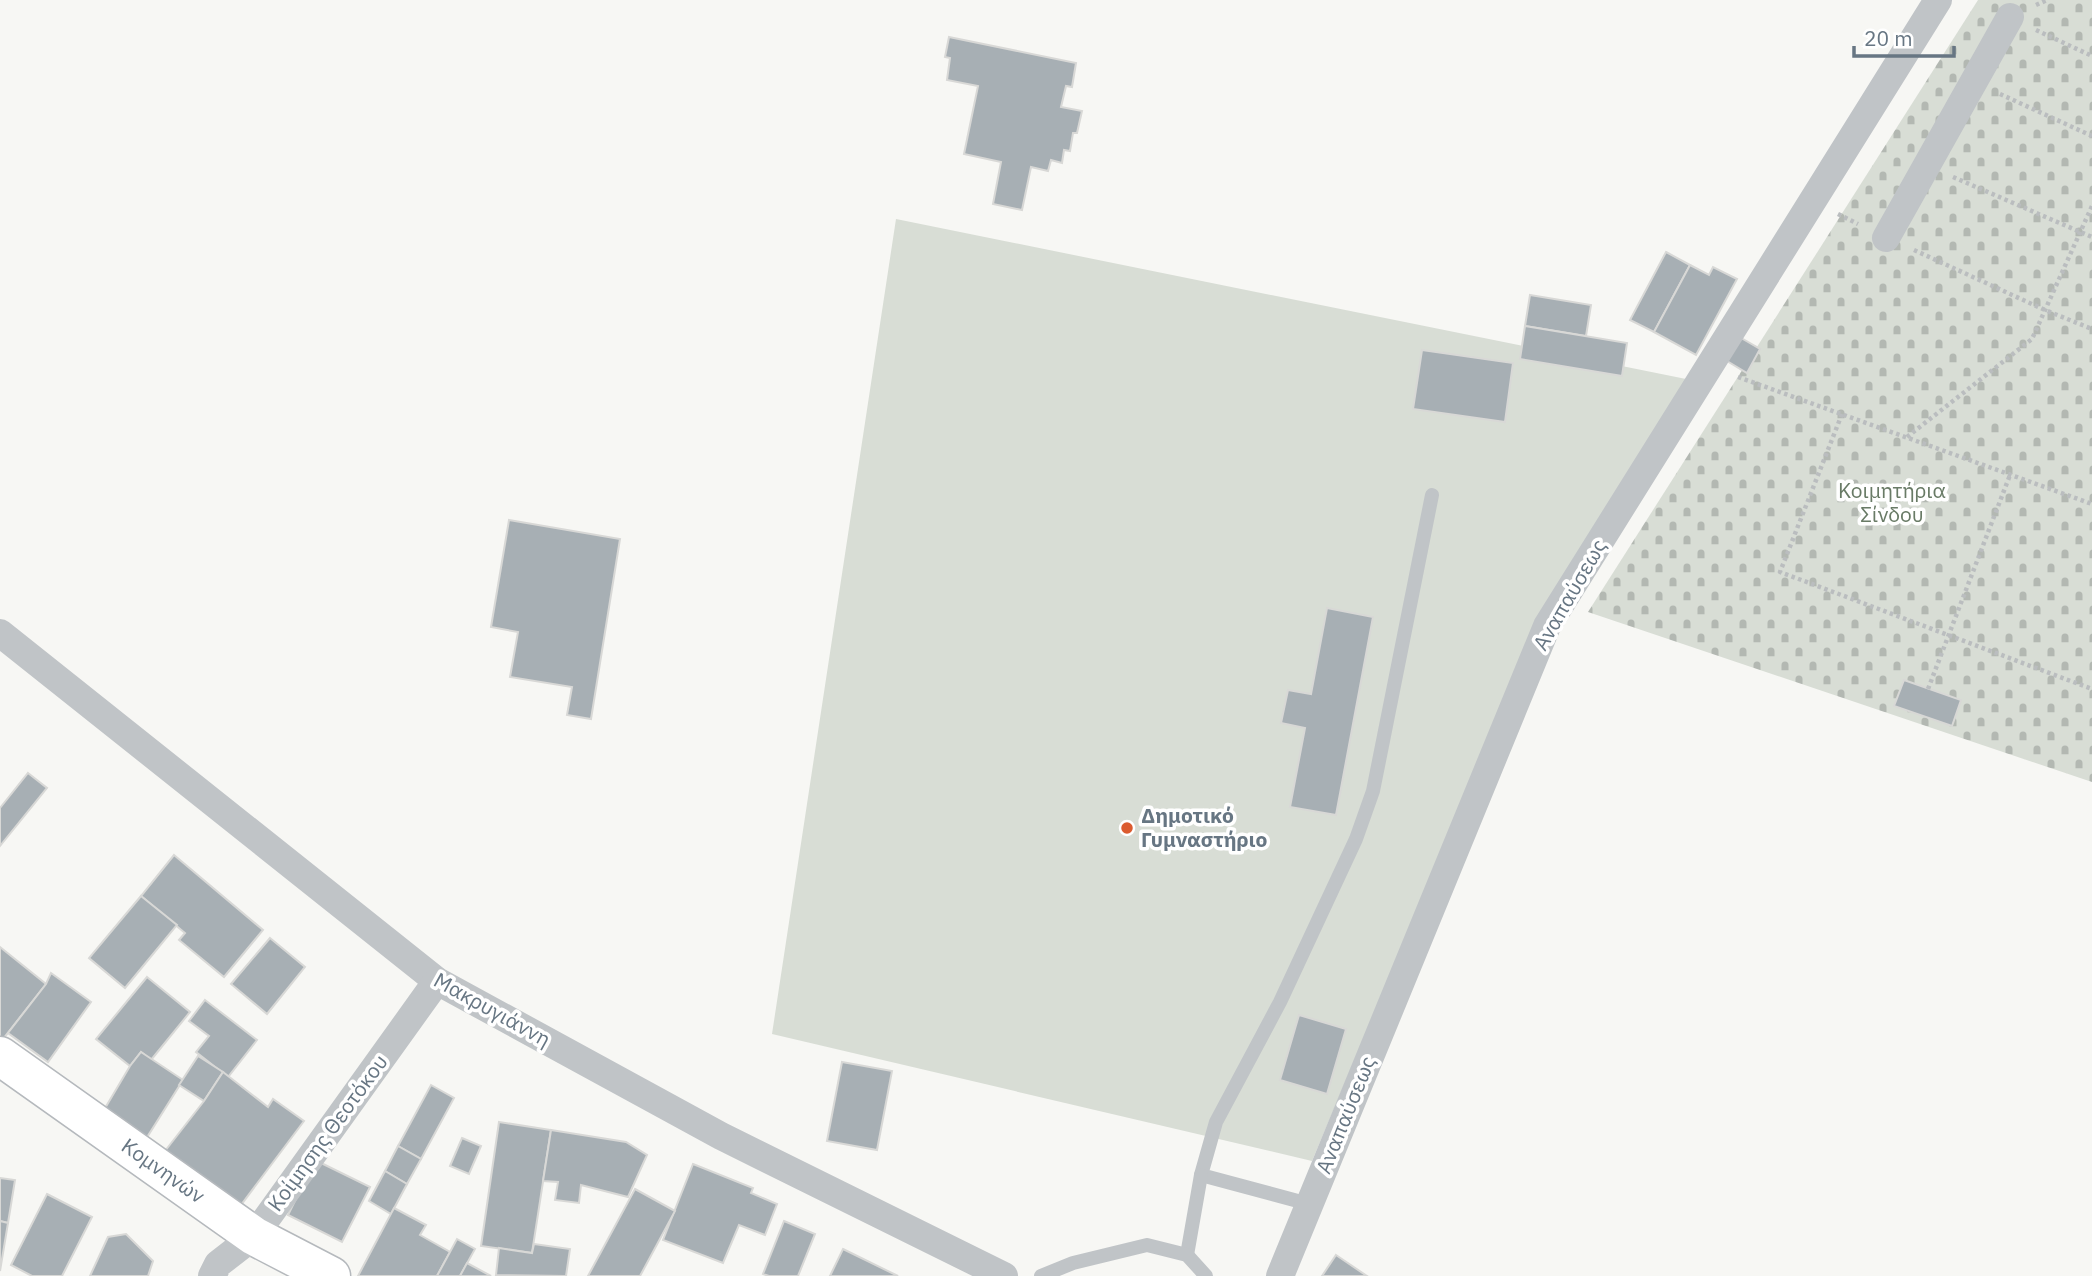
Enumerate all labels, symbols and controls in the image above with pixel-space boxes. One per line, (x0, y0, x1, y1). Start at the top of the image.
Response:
scale bar (1854, 14, 1954, 58)
text: 20 m (1864, 24, 1913, 52)
park label: Κοιμητήρια Σίνδου (1838, 476, 1946, 528)
street label: Αναπαύσεως (1526, 534, 1612, 655)
place label: Δημοτικό Γυμναστήριο (1141, 801, 1267, 853)
marker: Δημοτικό Γυμναστήριο (1119, 820, 1135, 836)
street label: Μακρυγιάννη (429, 966, 556, 1053)
street label: Κοίμησης Θεοτόκου (261, 1048, 394, 1216)
street label: Αναπαύσεως (1309, 1052, 1381, 1177)
street label: Κομνηνών (116, 1131, 211, 1209)

